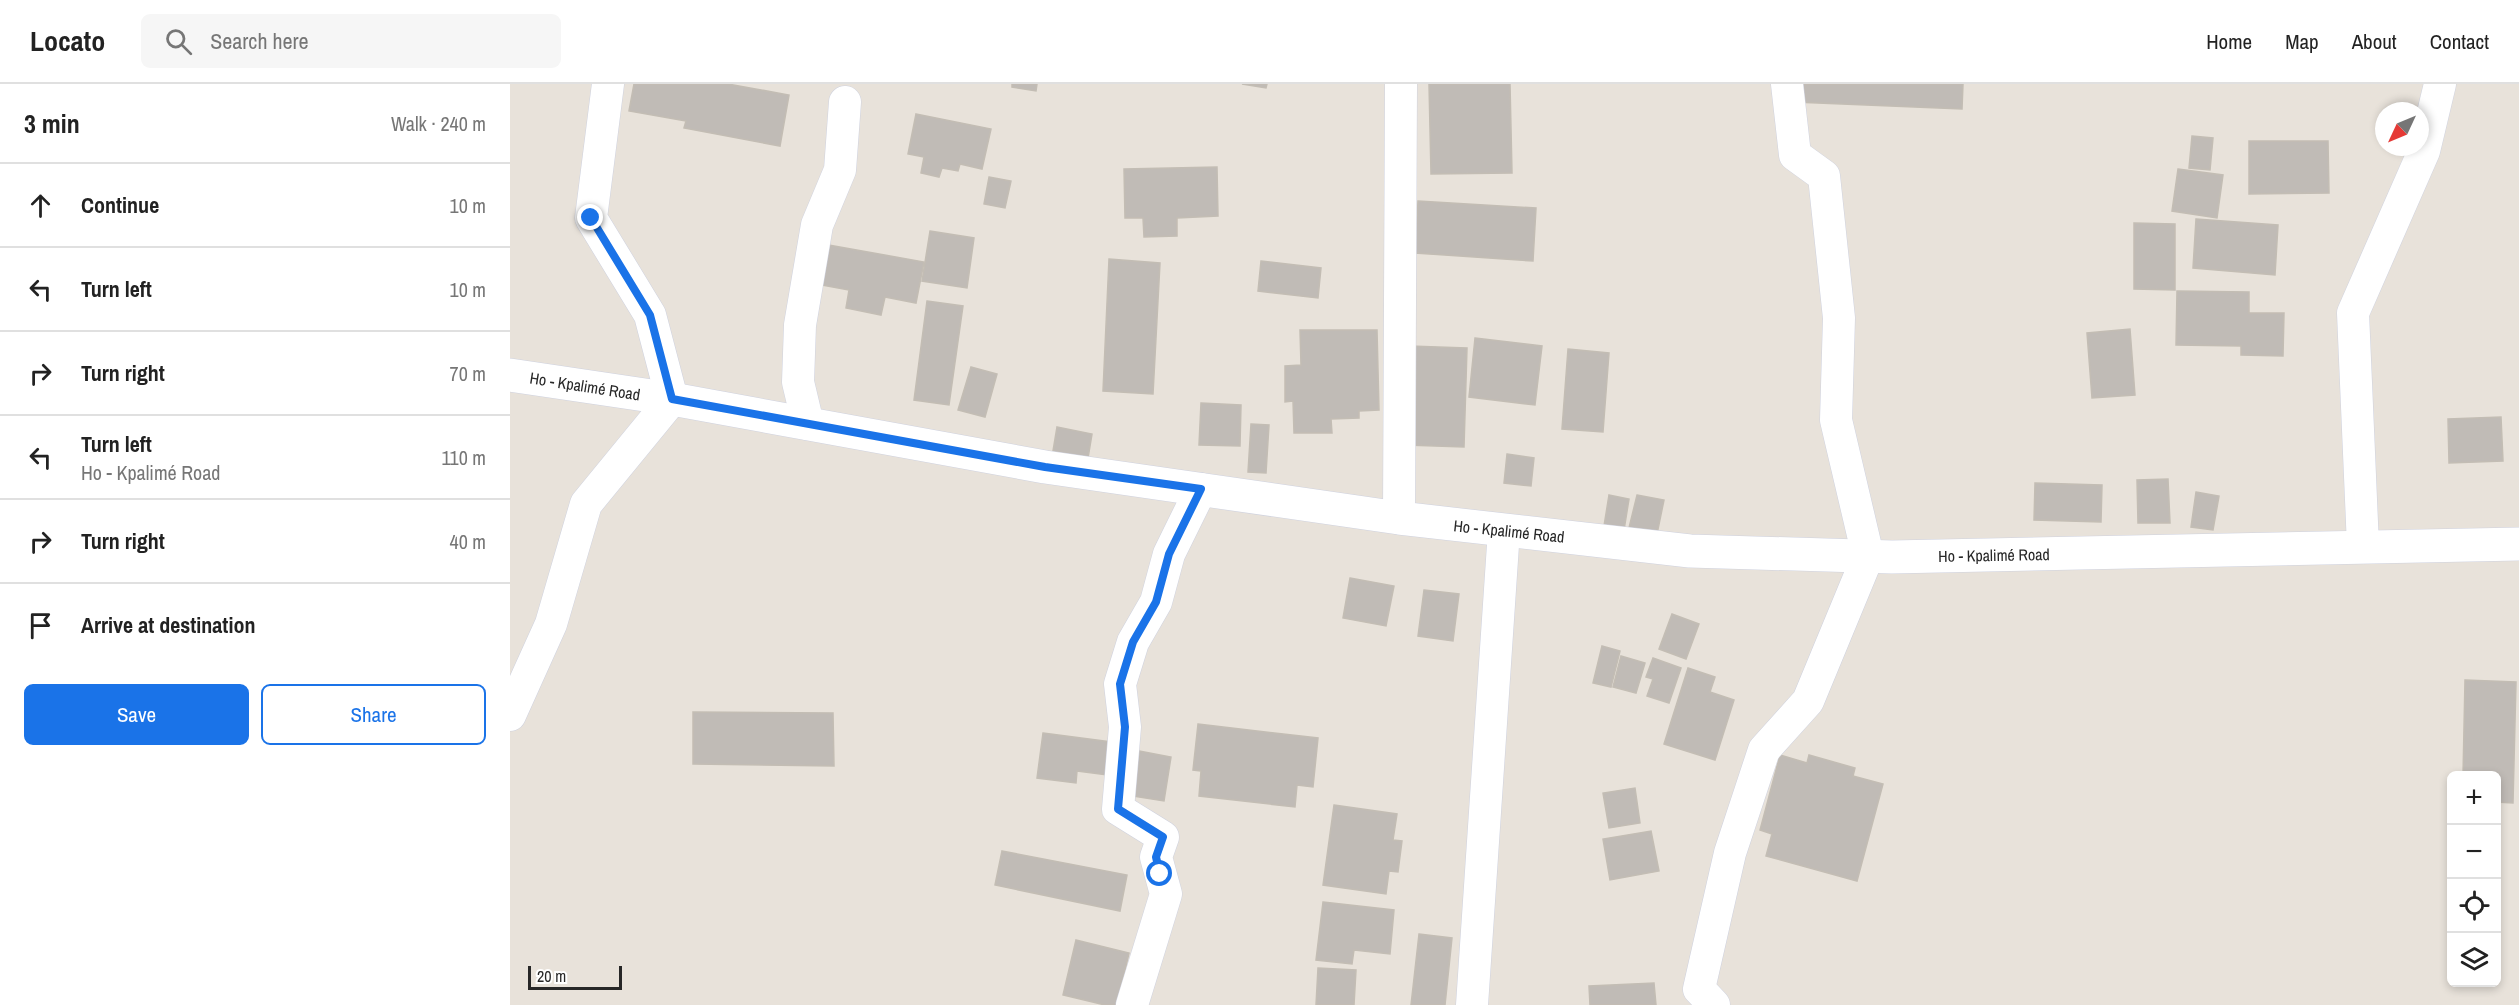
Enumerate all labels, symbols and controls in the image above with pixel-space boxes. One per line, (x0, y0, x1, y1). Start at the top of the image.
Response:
search box (141, 14, 561, 68)
text: Locato (30, 22, 105, 60)
icon: search (162, 25, 195, 58)
text: Search here (210, 26, 309, 56)
text: Home (2206, 27, 2252, 56)
text: Map (2285, 27, 2319, 56)
text: About (2352, 27, 2397, 56)
text: Contact (2430, 27, 2489, 56)
north arrow (2375, 102, 2429, 156)
text: 3 min (24, 106, 80, 141)
text: Walk · 240 m (391, 110, 486, 137)
icon: ahead (24, 189, 57, 222)
text: Continue (81, 190, 159, 220)
text: 10 m (450, 192, 486, 219)
route end (577, 204, 603, 230)
icon: left (24, 273, 57, 306)
text: Turn left (81, 274, 152, 304)
text: 10 m (450, 276, 486, 303)
icon: right (24, 357, 57, 390)
text: Turn right (81, 358, 165, 388)
text: 70 m (450, 360, 486, 387)
street label: Ho - Kpalimé Road (528, 366, 642, 406)
text: Turn left (81, 429, 152, 459)
icon: left (24, 441, 57, 474)
text: 110 m (442, 444, 486, 471)
text: Ho - Kpalimé Road (81, 459, 220, 486)
street label: Ho - Kpalimé Road (1452, 514, 1566, 548)
icon: right (24, 525, 57, 558)
text: Turn right (81, 526, 165, 556)
text: 40 m (450, 528, 486, 555)
street label: Ho - Kpalimé Road (1938, 543, 2050, 567)
icon: arrive (24, 609, 57, 642)
text: Arrive at destination (81, 610, 255, 640)
button: Save (24, 684, 249, 745)
button: Share (261, 684, 486, 745)
map controls (2447, 771, 2501, 987)
button: + (2447, 771, 2501, 825)
button: − (2447, 825, 2501, 879)
route start (1146, 860, 1172, 886)
button: locate (2447, 879, 2501, 933)
button: layers (2447, 933, 2501, 987)
scale bar (528, 963, 622, 990)
text: 20 m (537, 965, 566, 987)

